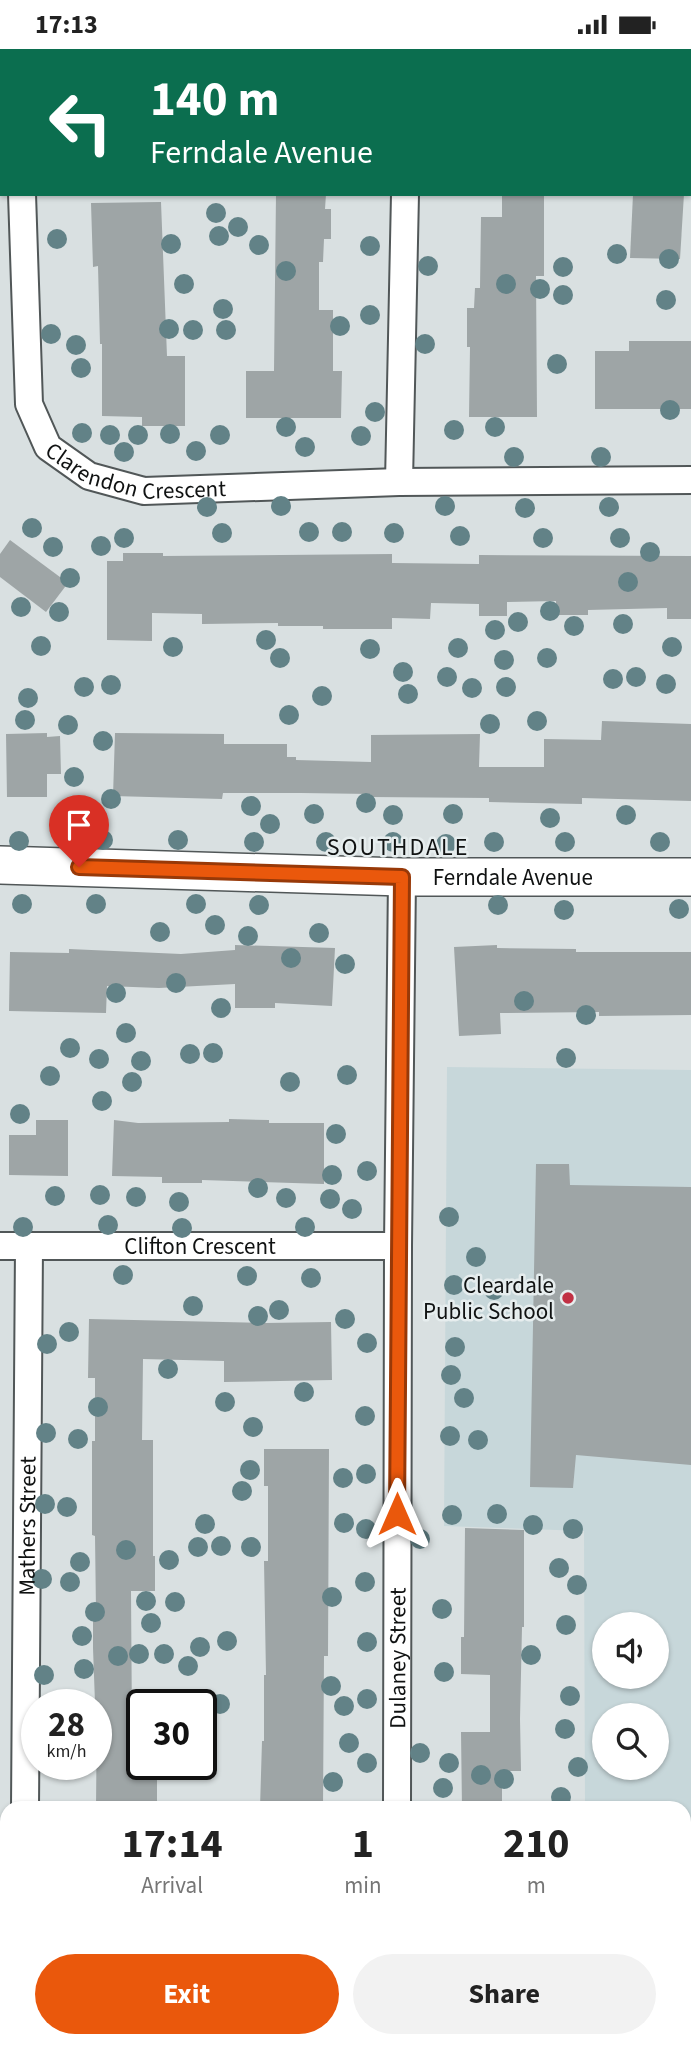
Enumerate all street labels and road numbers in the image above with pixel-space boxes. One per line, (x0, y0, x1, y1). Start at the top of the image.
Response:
street label: Clarendon Crescent (39, 434, 227, 508)
street label: Ferndale Avenue (433, 861, 593, 894)
street label: Clifton Crescent (124, 1230, 276, 1263)
street label: Mathers Street (10, 1456, 44, 1596)
street label: Dulaney Street (381, 1587, 414, 1729)

